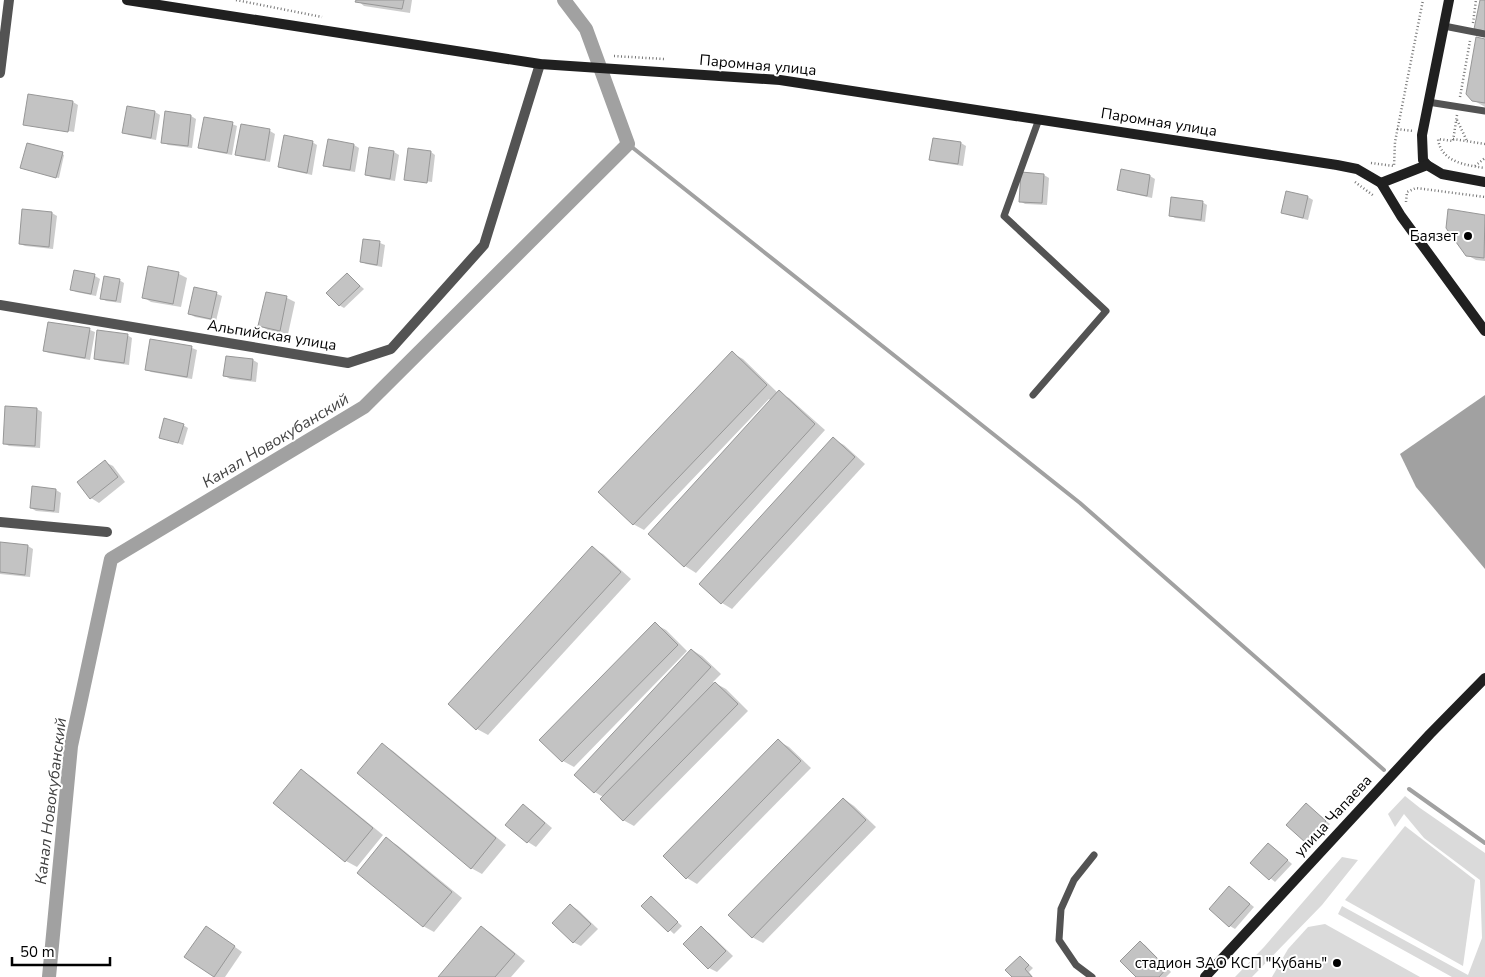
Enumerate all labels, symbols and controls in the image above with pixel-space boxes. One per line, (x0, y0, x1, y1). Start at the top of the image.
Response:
street label: Паромная улица (699, 50, 817, 80)
street label: Паромная улица (1099, 103, 1219, 141)
place label: Баязет (1410, 226, 1458, 246)
marker: Баязет (1462, 230, 1474, 242)
street label: Альпийская улица (206, 315, 338, 355)
water label: Канал Новокубанский (198, 388, 353, 493)
water label: Канал Новокубанский (30, 717, 72, 886)
street label: улица Чапаева (1290, 771, 1376, 861)
scale bar (12, 934, 110, 966)
text: 50 m (20, 942, 55, 962)
place label: стадион ЗАО КСП "Кубань" (1135, 953, 1327, 973)
marker: стадион ЗАО КСП "Кубань" (1331, 957, 1343, 969)

